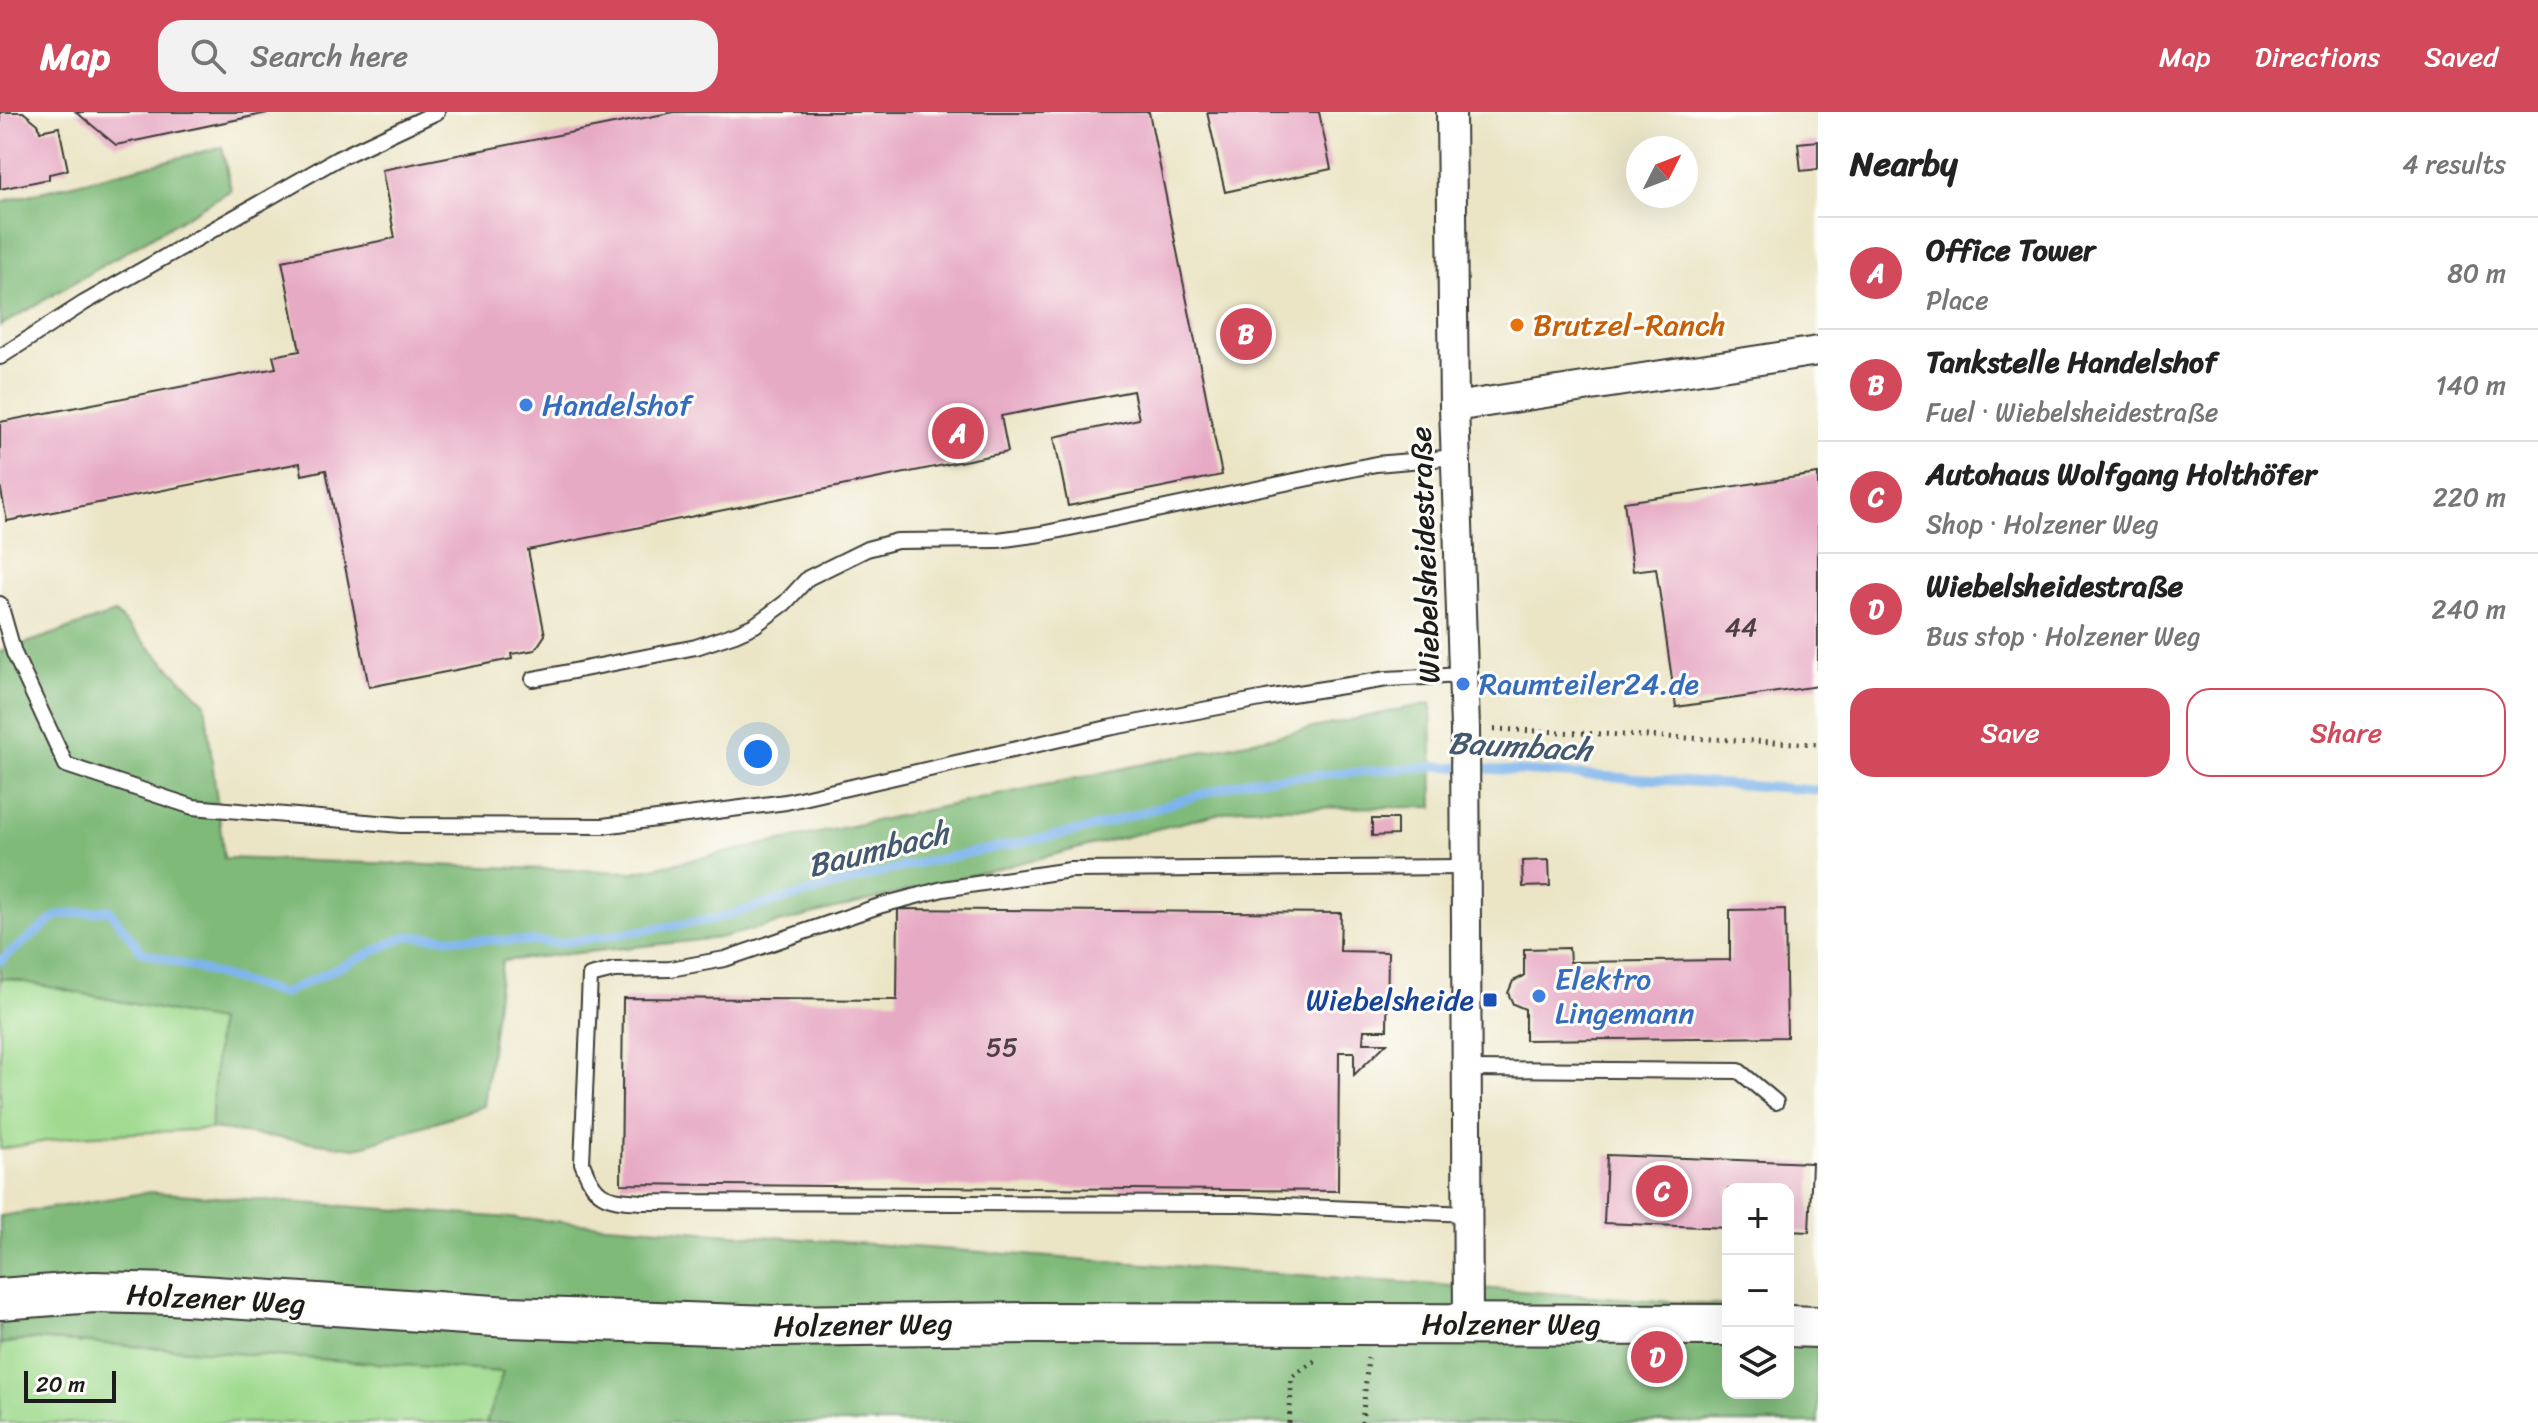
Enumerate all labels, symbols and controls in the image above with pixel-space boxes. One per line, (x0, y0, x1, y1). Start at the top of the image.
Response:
search box (158, 20, 718, 92)
text: Map (40, 23, 110, 90)
text: Search here (250, 29, 408, 83)
text: Map (2159, 32, 2211, 81)
text: Directions (2255, 32, 2380, 81)
text: Saved (2424, 32, 2498, 81)
icon: search (186, 34, 230, 78)
text: Nearby (1850, 134, 1958, 194)
north arrow (1626, 136, 1698, 208)
text: 4 results (2402, 141, 2506, 187)
text: Office Tower (1926, 223, 2095, 277)
text: A (1867, 250, 1885, 296)
text: 80 m (2447, 250, 2506, 296)
text: Place (1926, 277, 1989, 323)
place label: Brutzel-Ranch (1533, 298, 1726, 352)
pin: B (1220, 304, 1272, 364)
marker: Brutzel-Ranch (1508, 316, 1526, 334)
text: Tankstelle Handelshof (1926, 335, 2217, 389)
text: B (1868, 362, 1884, 408)
text: 140 m (2435, 362, 2506, 408)
place label: Handelshof (542, 378, 695, 432)
text: Fuel · Wiebelsheidestraße (1926, 389, 2218, 435)
marker: Handelshof (517, 396, 535, 414)
pin: A (932, 403, 984, 463)
street label: Wiebelsheidestraße (1394, 426, 1456, 684)
text: Autohaus Wolfgang Holthöfer (1926, 447, 2316, 501)
text: C (1868, 474, 1884, 520)
text: 220 m (2433, 474, 2506, 520)
text: Shop · Holzener Weg (1926, 501, 2159, 547)
text: Wiebelsheidestraße (1926, 559, 2183, 613)
text: D (1868, 586, 1884, 632)
text: 240 m (2432, 586, 2506, 632)
house number: 44 (1725, 604, 1757, 650)
text: Bus stop · Holzener Weg (1926, 613, 2200, 659)
place label: Raumteiler24.de (1479, 657, 1699, 711)
marker: Raumteiler24.de (1454, 675, 1472, 693)
button: Save (1850, 688, 2170, 777)
button: Share (2186, 688, 2506, 777)
water label: Baumbach (1447, 714, 1597, 779)
your location (738, 734, 778, 774)
water label: Baumbach (801, 804, 958, 895)
place label: Elektro Lingemann (1555, 952, 1694, 1040)
place label: Wiebelsheide (1306, 973, 1474, 1027)
marker: Elektro Lingemann (1530, 987, 1548, 1005)
marker: Wiebelsheide (1481, 991, 1499, 1009)
house number: 55 (986, 1024, 1018, 1070)
pin: C (1636, 1161, 1688, 1221)
map controls (1722, 1183, 1794, 1399)
button: + (1722, 1183, 1794, 1255)
button: − (1722, 1255, 1794, 1327)
street label: Holzener Weg (125, 1267, 307, 1331)
street label: Holzener Weg (773, 1296, 953, 1354)
street label: Holzener Weg (1421, 1297, 1601, 1351)
pin: D (1631, 1327, 1683, 1387)
button: layers (1722, 1327, 1794, 1399)
text: 20 m (36, 1365, 85, 1404)
scale bar (24, 1367, 116, 1403)

